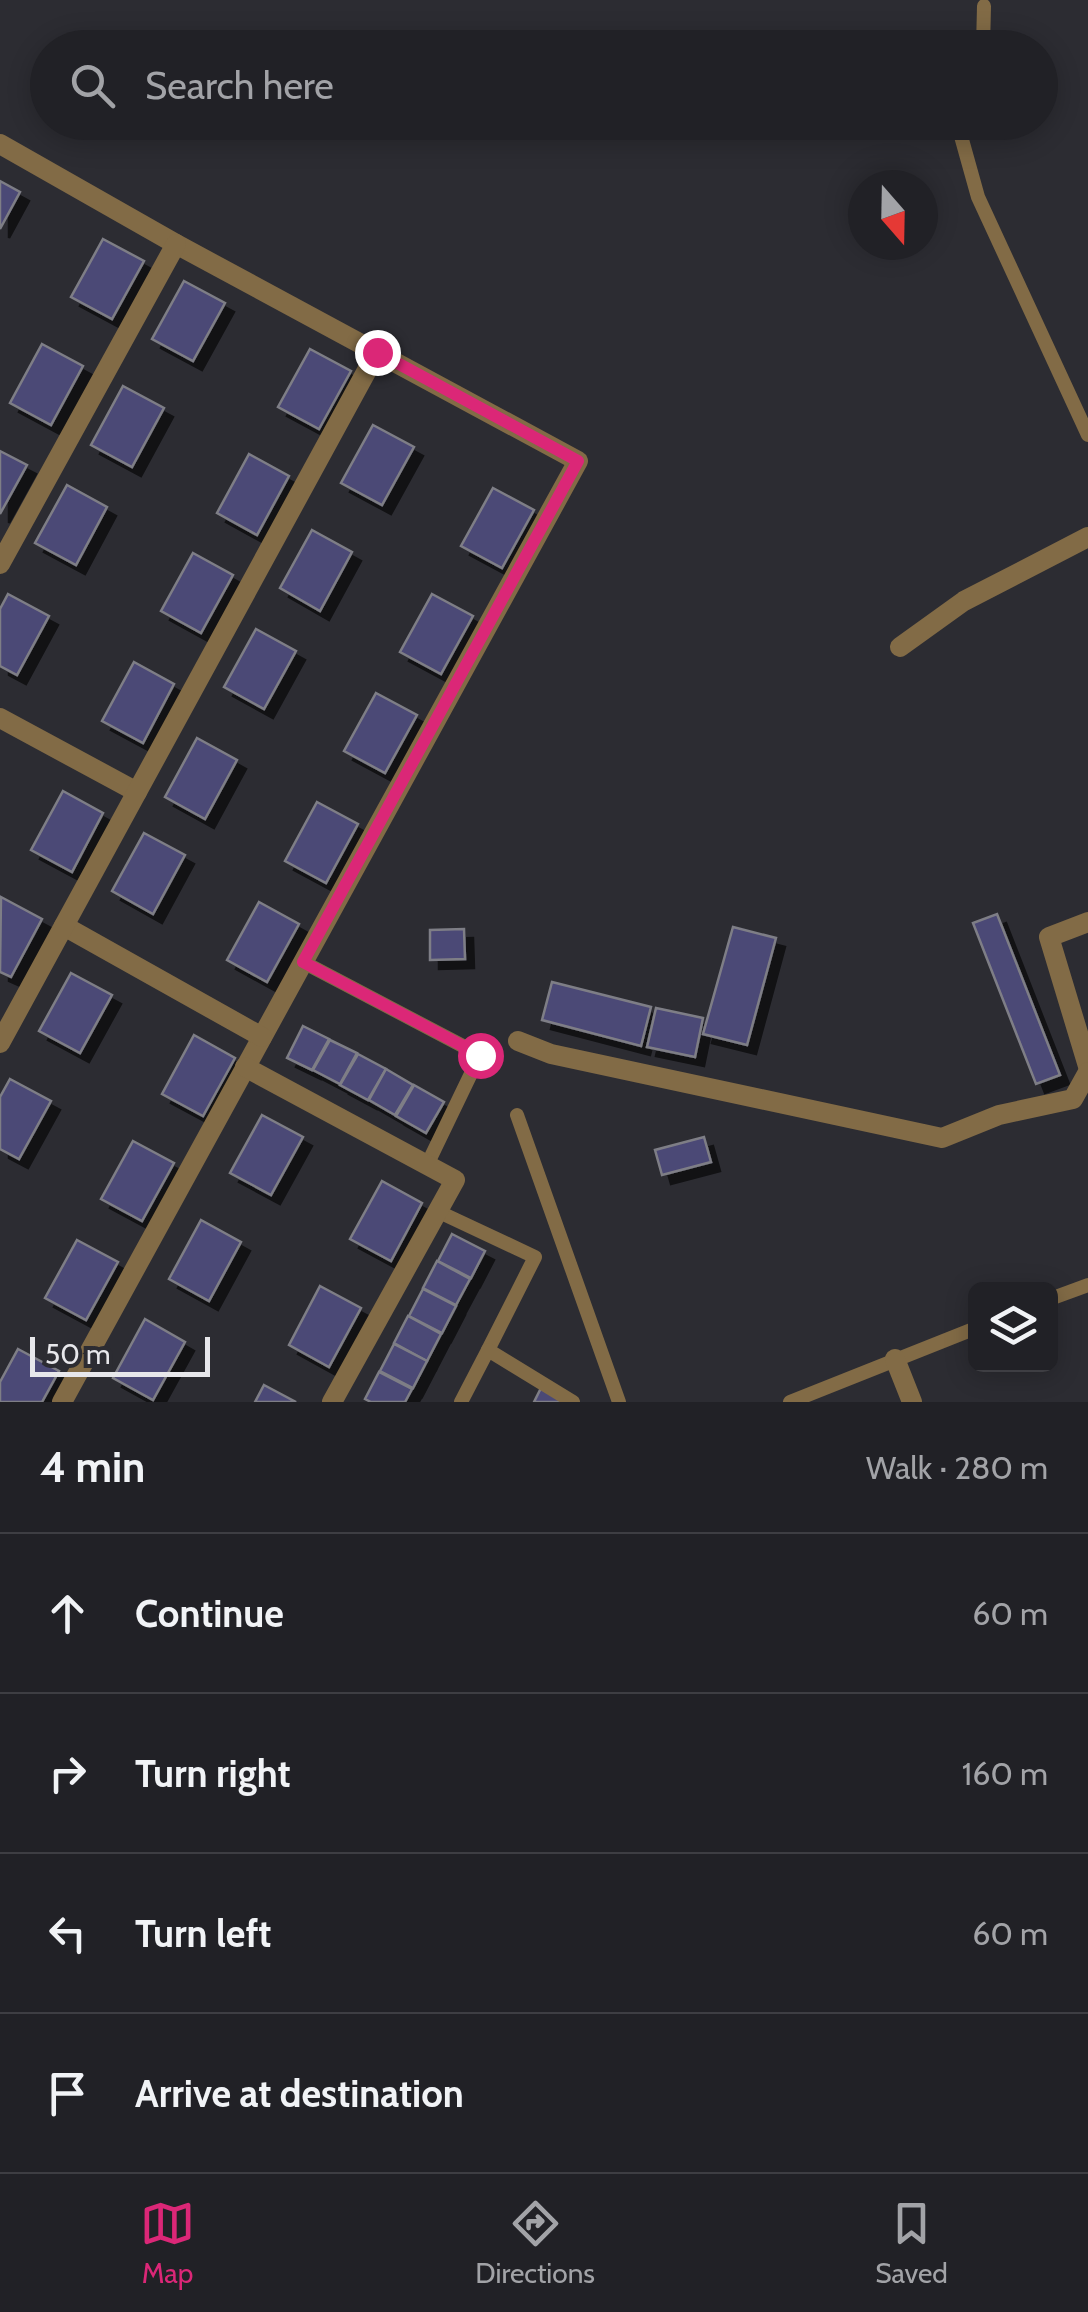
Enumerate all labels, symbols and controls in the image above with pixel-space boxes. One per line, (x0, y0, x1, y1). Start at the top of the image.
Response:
search box (30, 30, 1058, 140)
icon: search (65, 58, 120, 113)
text: Search here (145, 62, 334, 109)
north arrow (848, 170, 938, 260)
route end (355, 330, 401, 376)
route start (458, 1033, 504, 1079)
map controls (968, 1282, 1058, 1372)
button: layers (968, 1282, 1058, 1372)
scale bar (30, 1332, 210, 1376)
text: 50 m (45, 1337, 111, 1371)
text: 4 min (40, 1441, 145, 1493)
text: Walk · 280 m (866, 1448, 1048, 1487)
icon: ahead (40, 1586, 95, 1641)
text: Continue (135, 1590, 284, 1637)
text: 60 m (972, 1594, 1048, 1633)
icon: right (40, 1746, 95, 1801)
text: Turn right (135, 1750, 291, 1797)
text: 160 m (962, 1754, 1048, 1793)
icon: left (40, 1906, 95, 1961)
text: Turn left (135, 1910, 271, 1957)
text: 60 m (972, 1914, 1048, 1953)
icon: arrive (40, 2066, 95, 2121)
text: Arrive at destination (135, 2070, 464, 2117)
tab: Map (140, 2196, 195, 2290)
tab: Directions (475, 2196, 595, 2290)
tab: Saved (875, 2196, 948, 2290)

